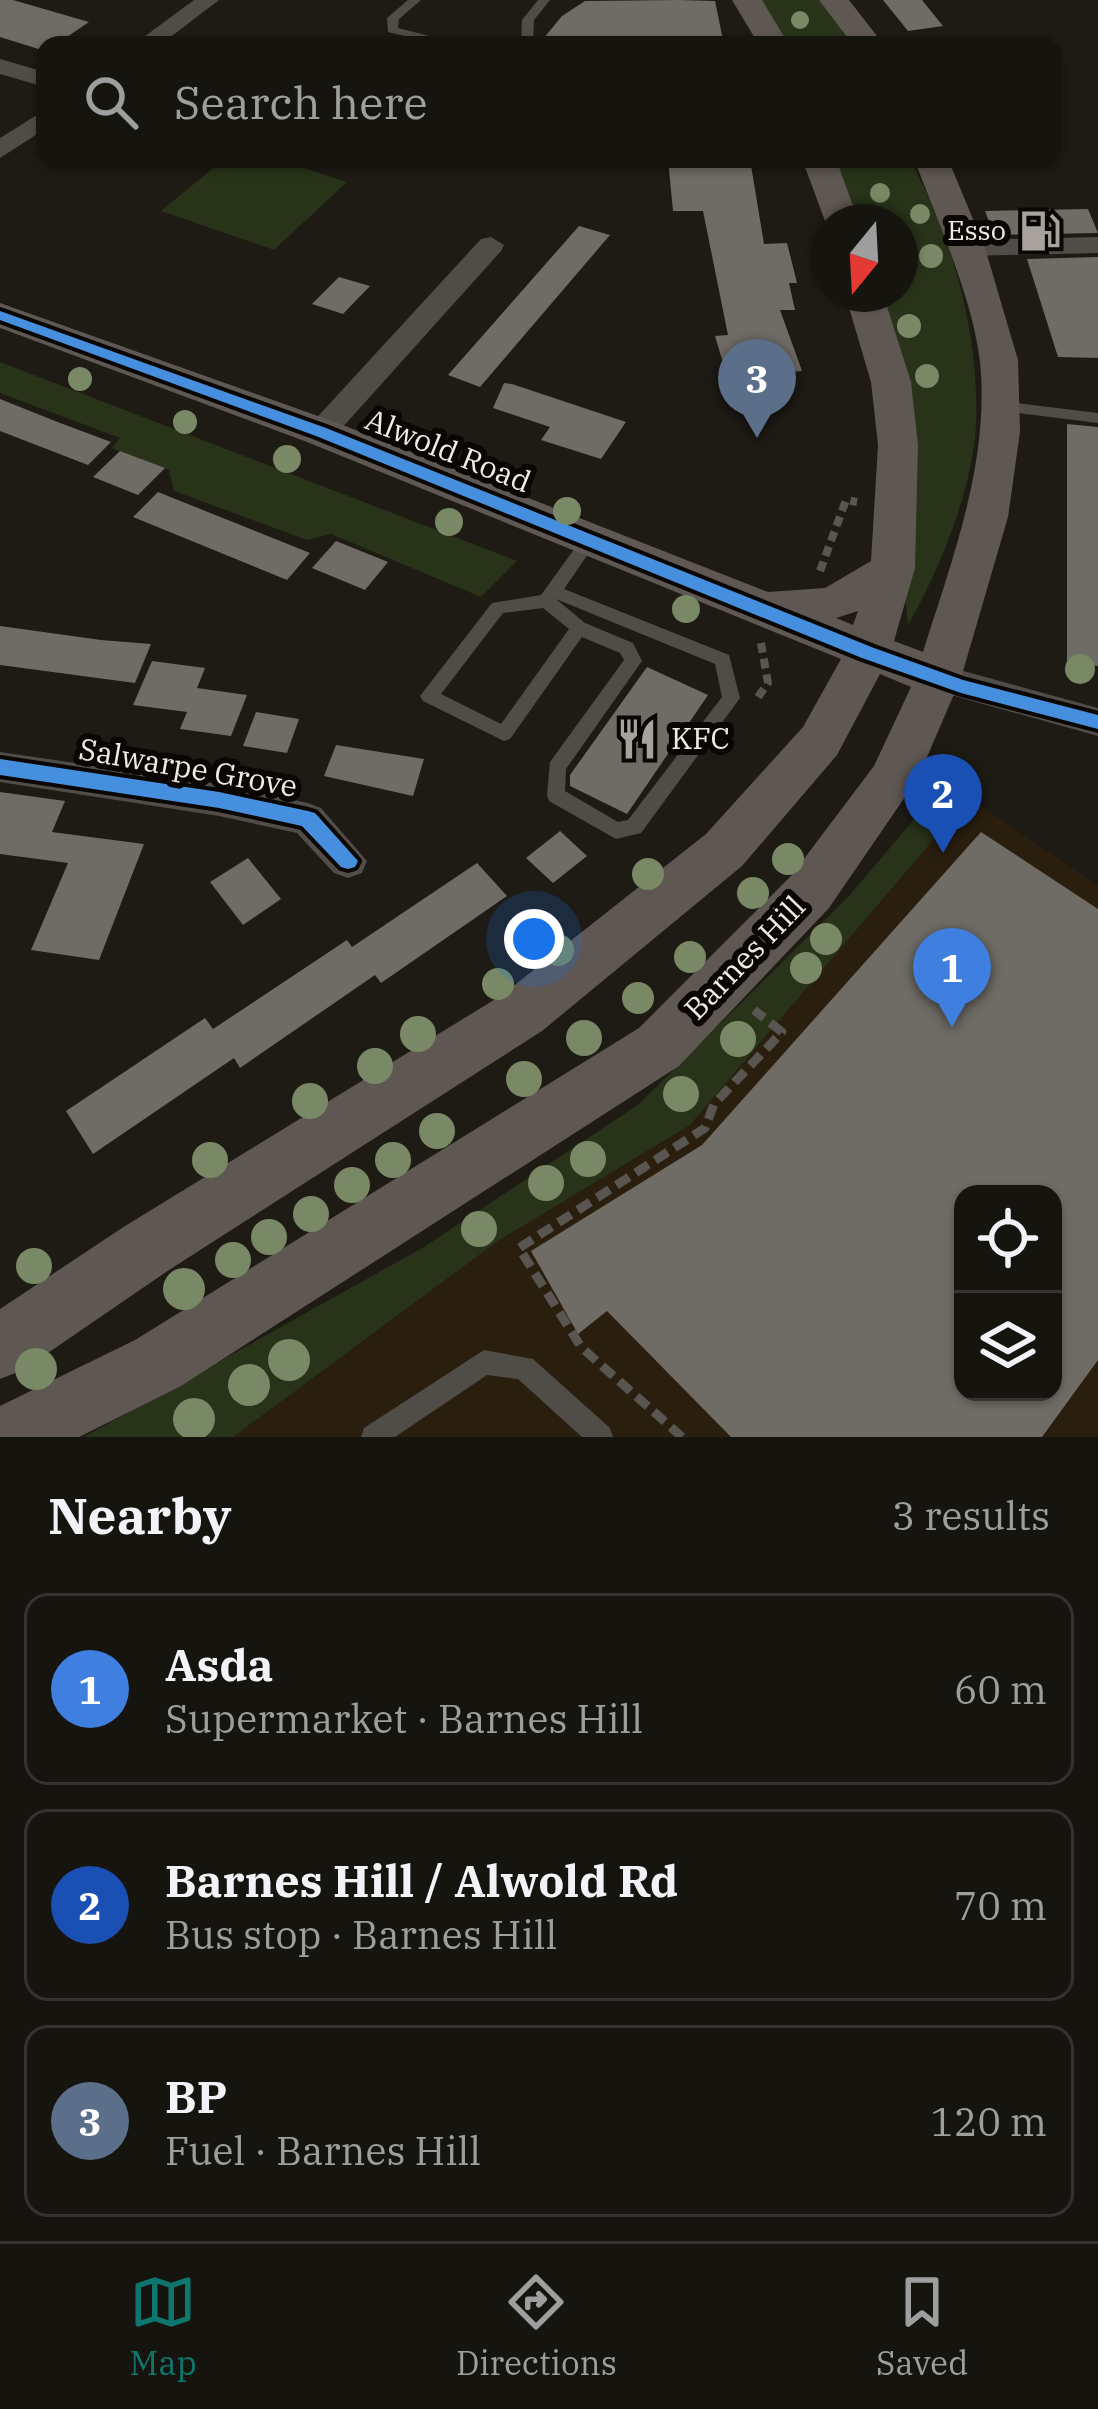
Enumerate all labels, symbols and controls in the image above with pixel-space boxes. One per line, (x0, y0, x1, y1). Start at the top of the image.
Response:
search box (36, 36, 1062, 168)
icon: search (78, 69, 144, 135)
text: Search here (174, 73, 428, 131)
north arrow (810, 204, 918, 312)
fuel station icon: Esso (1017, 208, 1063, 254)
place label: Esso (947, 212, 1006, 247)
pin: 3 (718, 339, 796, 438)
street label: Alwold Road (360, 399, 537, 500)
restaurant icon: KFC (614, 716, 660, 762)
place label: KFC (671, 718, 730, 757)
street label: Salwarpe Grove (76, 728, 300, 805)
pin: 2 (904, 754, 982, 853)
street label: Barnes Hill (675, 887, 813, 1027)
your location (504, 909, 564, 969)
pin: 1 (913, 928, 991, 1027)
map controls (954, 1185, 1062, 1401)
button: locate (954, 1185, 1062, 1293)
button: layers (954, 1293, 1062, 1401)
text: Nearby (48, 1482, 232, 1548)
text: 3 results (892, 1490, 1050, 1541)
text: Asda (165, 1635, 273, 1693)
text: 1 (78, 1664, 102, 1715)
text: 60 m (954, 1664, 1047, 1715)
text: Supermarket · Barnes Hill (165, 1693, 643, 1744)
text: Barnes Hill / Alwold Rd (165, 1851, 678, 1909)
text: 2 (78, 1880, 102, 1931)
text: 70 m (954, 1880, 1047, 1931)
text: Bus stop · Barnes Hill (165, 1909, 557, 1960)
text: BP (165, 2067, 227, 2125)
text: 3 (78, 2096, 102, 2147)
text: 120 m (931, 2096, 1047, 2147)
text: Fuel · Barnes Hill (165, 2125, 481, 2176)
tab: Map (130, 2269, 197, 2384)
tab: Directions (456, 2269, 617, 2384)
tab: Saved (876, 2269, 968, 2384)

